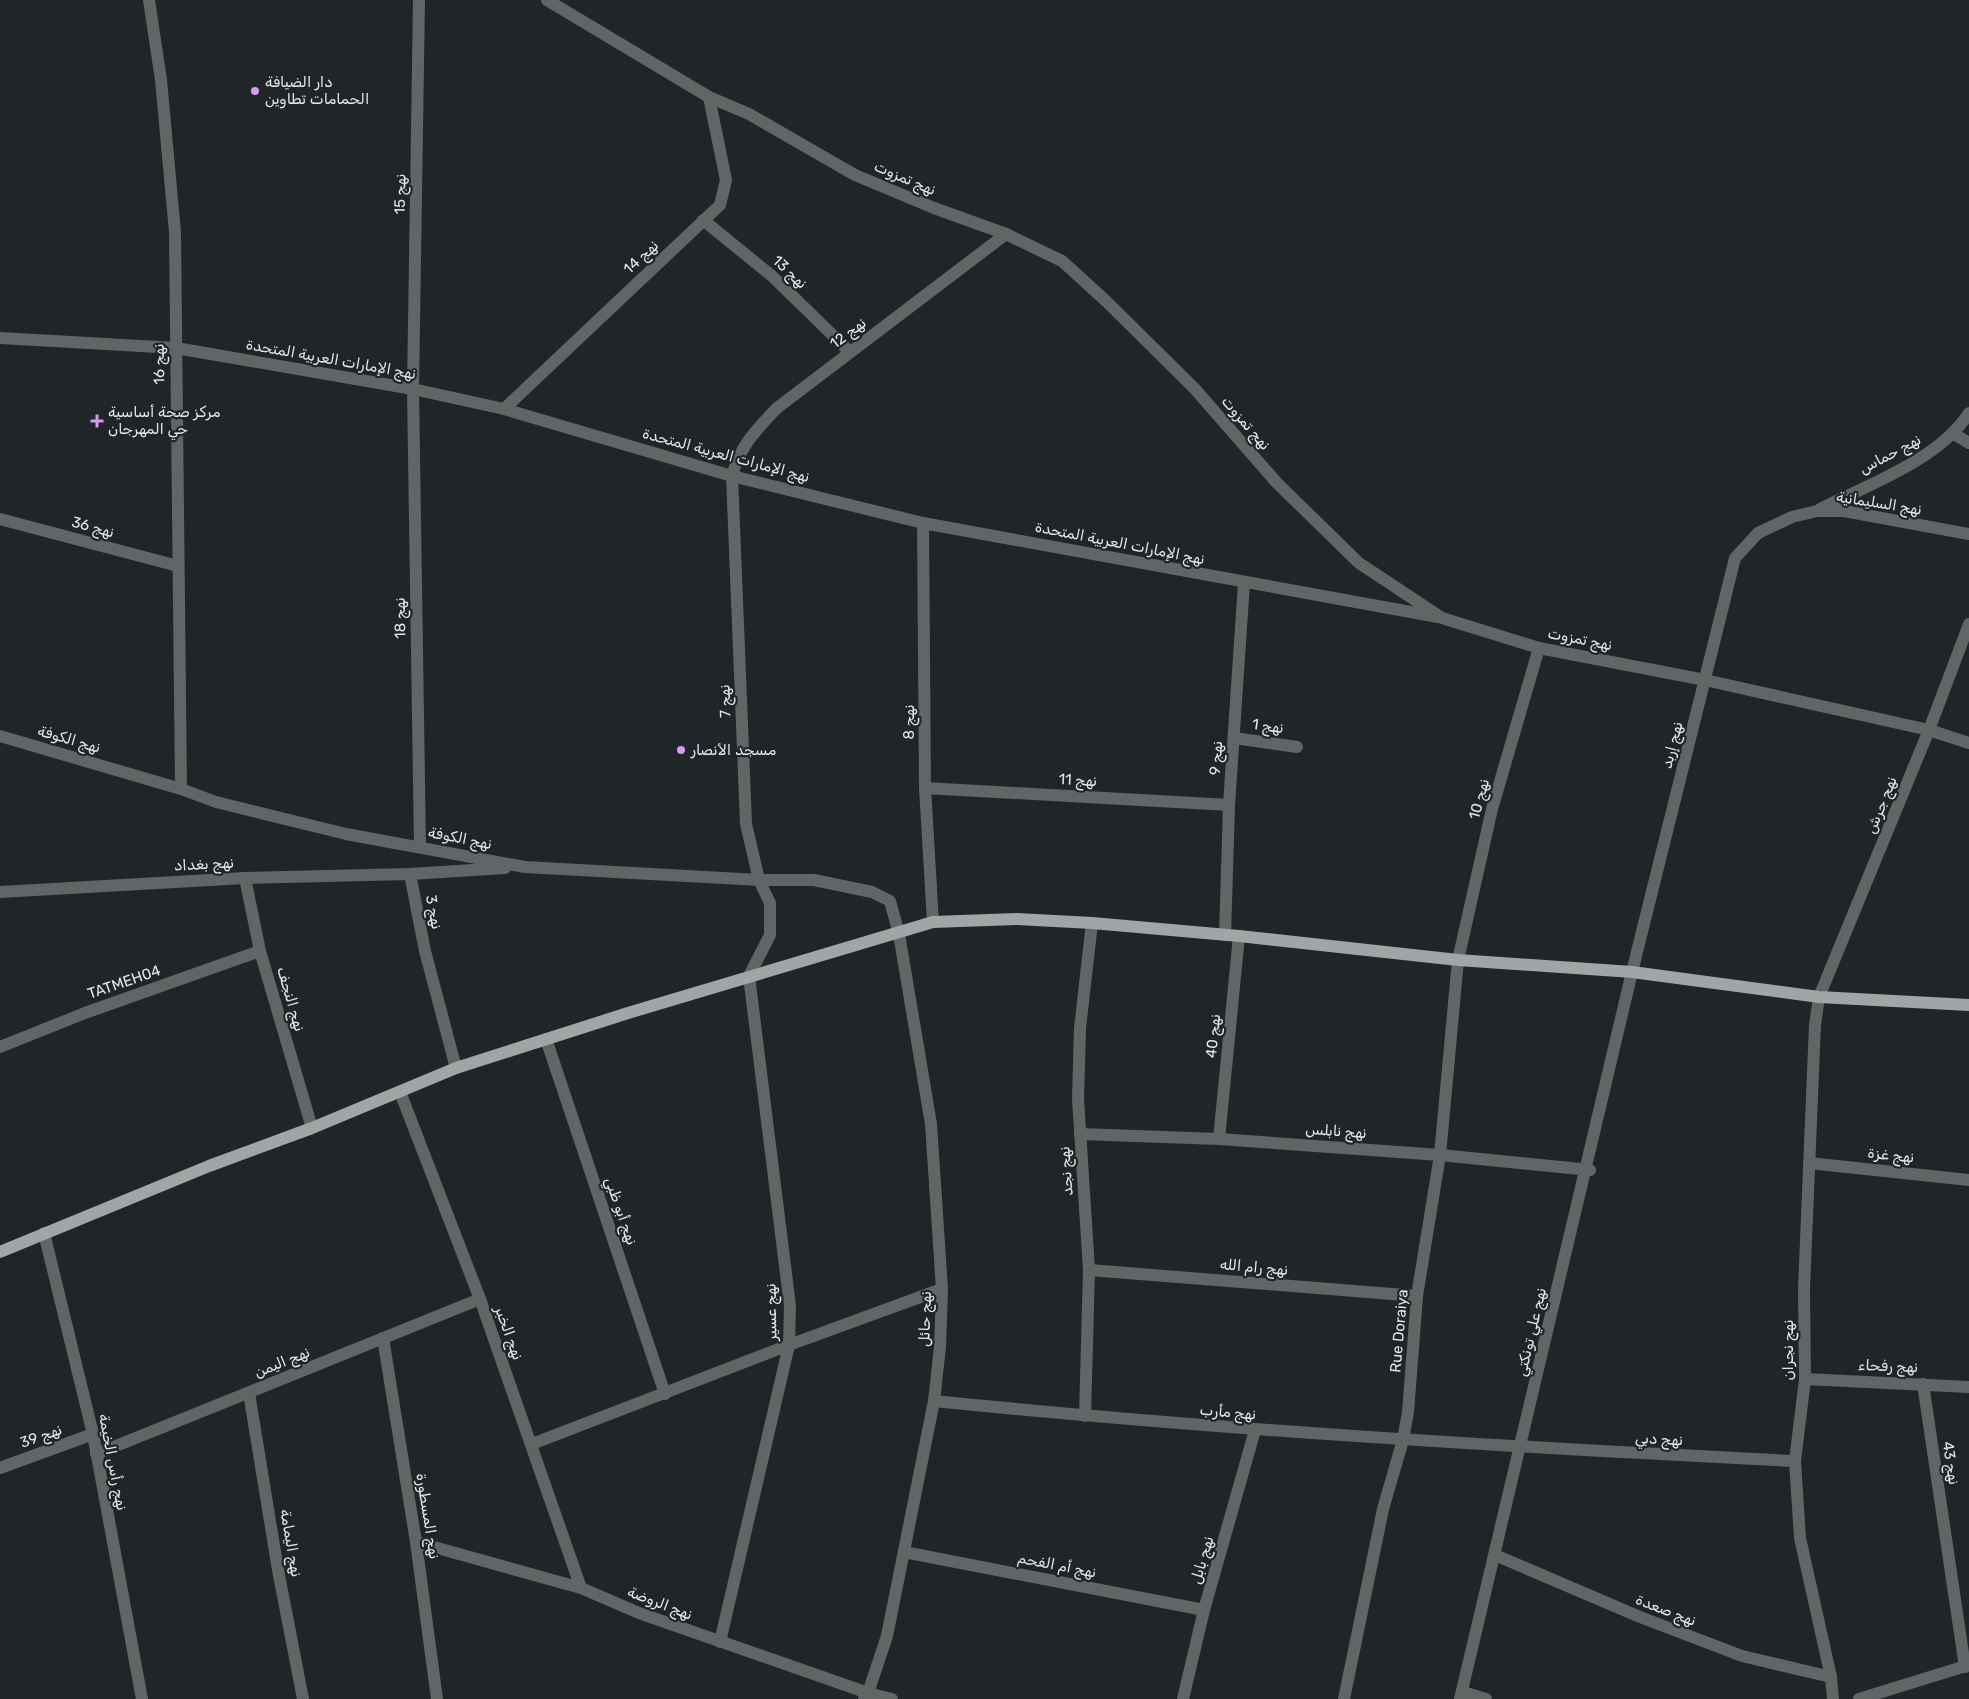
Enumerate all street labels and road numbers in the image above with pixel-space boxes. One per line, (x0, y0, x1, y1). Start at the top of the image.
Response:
street label: نهج تمزوت (871, 157, 939, 201)
street label: نهج 15 (391, 173, 411, 215)
street label: نهج 14 (620, 236, 664, 279)
street label: نهج 13 (768, 251, 811, 294)
street label: نهج 12 (826, 314, 871, 354)
street label: نهج الإمارات العربية المتحدة (244, 335, 418, 385)
street label: نهج 16 (150, 343, 170, 385)
street label: نهج تمزوت (1216, 392, 1274, 455)
street label: نهج الإمارات العربية المتحدة (640, 424, 812, 488)
street label: نهج حماس (1856, 430, 1925, 480)
street label: نهج السليمانية (1834, 487, 1923, 521)
street label: نهج 36 (69, 513, 116, 543)
street label: نهج الإمارات العربية المتحدة (1033, 518, 1206, 570)
street label: نهج 18 (391, 597, 411, 639)
street label: نهج تمزوت (1546, 624, 1614, 656)
street label: نهج 7 (715, 684, 737, 718)
street label: نهج 8 (900, 704, 920, 740)
street label: نهج 1 (1251, 715, 1285, 739)
street label: نهج إربد (1657, 720, 1688, 771)
street label: نهج الكوفة (35, 721, 103, 758)
street label: نهج 9 (1206, 740, 1228, 776)
street label: نهج 11 (1058, 770, 1098, 792)
street label: نهج جرش (1861, 774, 1903, 837)
street label: نهج 10 (1465, 777, 1495, 822)
street label: نهج الكوفة (426, 823, 494, 855)
street label: نهج بغداد (174, 853, 235, 877)
street label: نهج 3 (420, 893, 446, 931)
street label: TATMEH04 (85, 961, 163, 1003)
street label: نهج النجف (271, 965, 309, 1034)
street label: نهج 40 (1202, 1013, 1226, 1059)
street label: نهج نابلس (1305, 1120, 1367, 1144)
street label: نهج غزة (1866, 1144, 1915, 1168)
street label: نهج نجد (1055, 1145, 1079, 1196)
street label: نهج أبو ظبي (598, 1175, 641, 1248)
street label: نهج رام الله (1219, 1255, 1289, 1281)
street label: نهج عسير (761, 1283, 783, 1342)
street label: نهج علي تونكتي (1512, 1286, 1553, 1379)
street label: Rue Doraiya (1386, 1289, 1412, 1373)
street label: نهج حائل (915, 1291, 937, 1347)
street label: نهج الخبر (489, 1303, 527, 1363)
street label: نهج نجران (1779, 1319, 1799, 1381)
street label: نهج اليمن (252, 1343, 313, 1383)
street label: نهج رفحاء (1857, 1356, 1919, 1378)
street label: نهج مأرب (1199, 1401, 1257, 1425)
street label: نهج رأس الخيمة (93, 1412, 131, 1512)
street label: نهج 39 (18, 1420, 65, 1454)
street label: نهج دبي (1634, 1429, 1683, 1452)
street label: نهج 43 (1937, 1440, 1963, 1486)
street label: نهج المسطورة (410, 1472, 444, 1561)
street label: نهج اليمامة (274, 1508, 306, 1579)
street label: نهج بابل (1187, 1534, 1219, 1587)
street label: نهج أم الفحم (1016, 1549, 1098, 1583)
street label: نهج الروضة (624, 1582, 695, 1625)
street label: نهج صعدة (1632, 1590, 1699, 1632)

